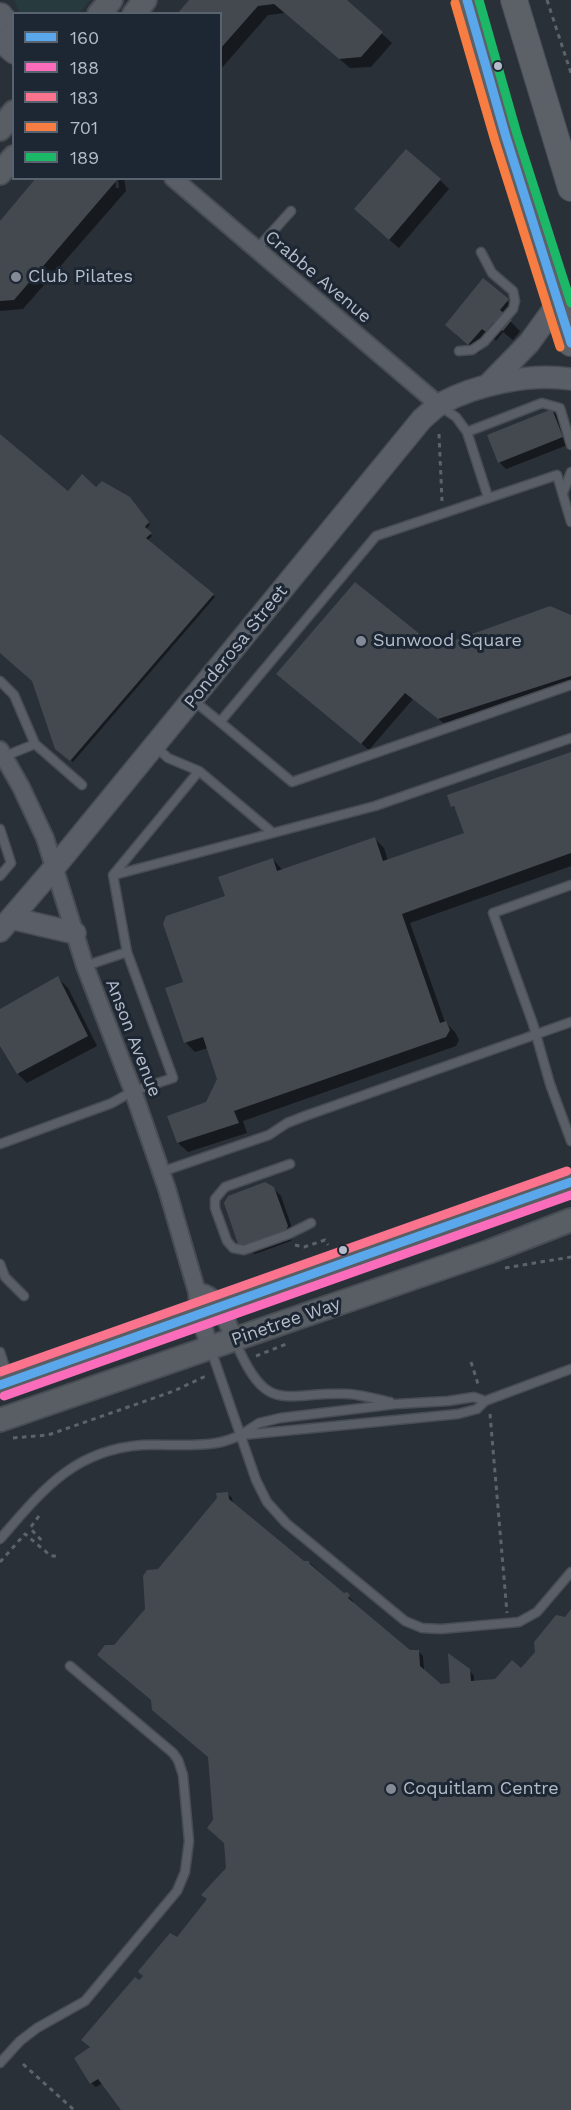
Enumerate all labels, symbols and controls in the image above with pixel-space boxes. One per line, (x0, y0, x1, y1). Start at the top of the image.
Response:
legend (12, 12, 222, 180)
text: 160 (70, 27, 99, 48)
text: 188 (70, 57, 99, 78)
unlabelled marker (492, 60, 504, 72)
text: 183 (70, 87, 98, 108)
text: 701 (70, 117, 98, 138)
text: 189 (70, 147, 99, 168)
street label: Crabbe Avenue (260, 226, 376, 328)
place label: Club Pilates (28, 266, 133, 288)
marker: Club Pilates (9, 270, 23, 284)
street label: Ponderosa Street (180, 581, 292, 713)
place label: Sunwood Square (373, 630, 522, 652)
marker: Sunwood Square (354, 634, 368, 648)
street label: Anson Avenue (101, 976, 165, 1100)
unlabelled marker (337, 1244, 349, 1256)
street label: Pinetree Way (229, 1293, 343, 1351)
place label: Coquitlam Centre (403, 1778, 559, 1800)
marker: Coquitlam Centre (384, 1782, 398, 1796)

